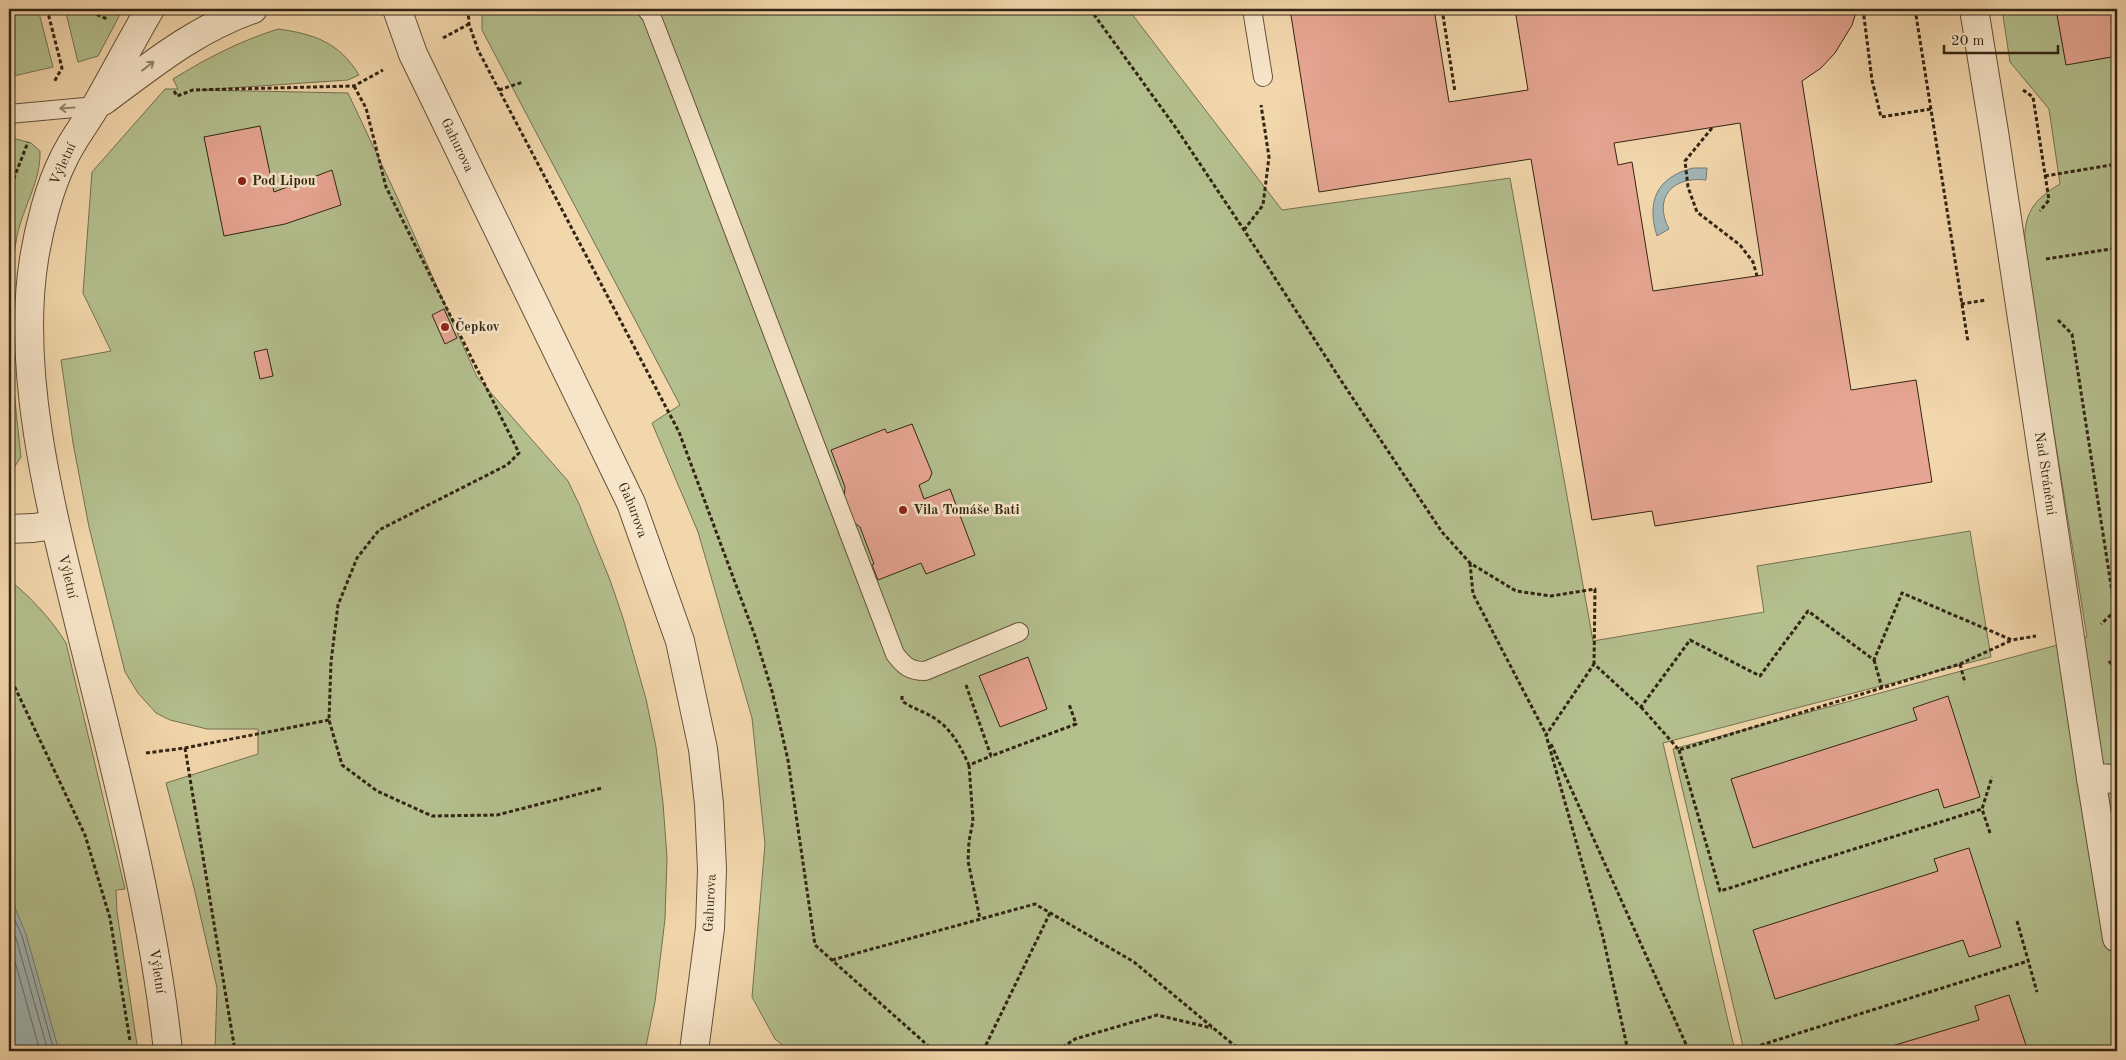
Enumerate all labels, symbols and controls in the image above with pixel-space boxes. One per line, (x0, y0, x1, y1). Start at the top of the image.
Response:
scale bar (1944, 22, 2057, 54)
text: 20 m (1951, 34, 1985, 49)
one-way arrow (142, 61, 155, 72)
one-way arrow (59, 104, 75, 113)
street label: Gahurova (438, 116, 476, 174)
street label: Výletní (48, 141, 79, 187)
place label: Pod Lipou (252, 174, 316, 188)
marker: Pod Lipou (236, 175, 248, 187)
place label: Čepkov (455, 317, 500, 334)
marker: Čepkov (439, 321, 451, 333)
street label: Nad Stráněmi (2032, 431, 2058, 516)
street label: Gahurova (615, 480, 650, 540)
place label: Vila Tomáše Bati (913, 503, 1020, 517)
marker: Vila Tomáše Bati (897, 504, 909, 516)
street label: Výletní (56, 553, 80, 600)
street label: Gahurova (701, 874, 719, 932)
street label: Výletní (147, 948, 168, 995)

